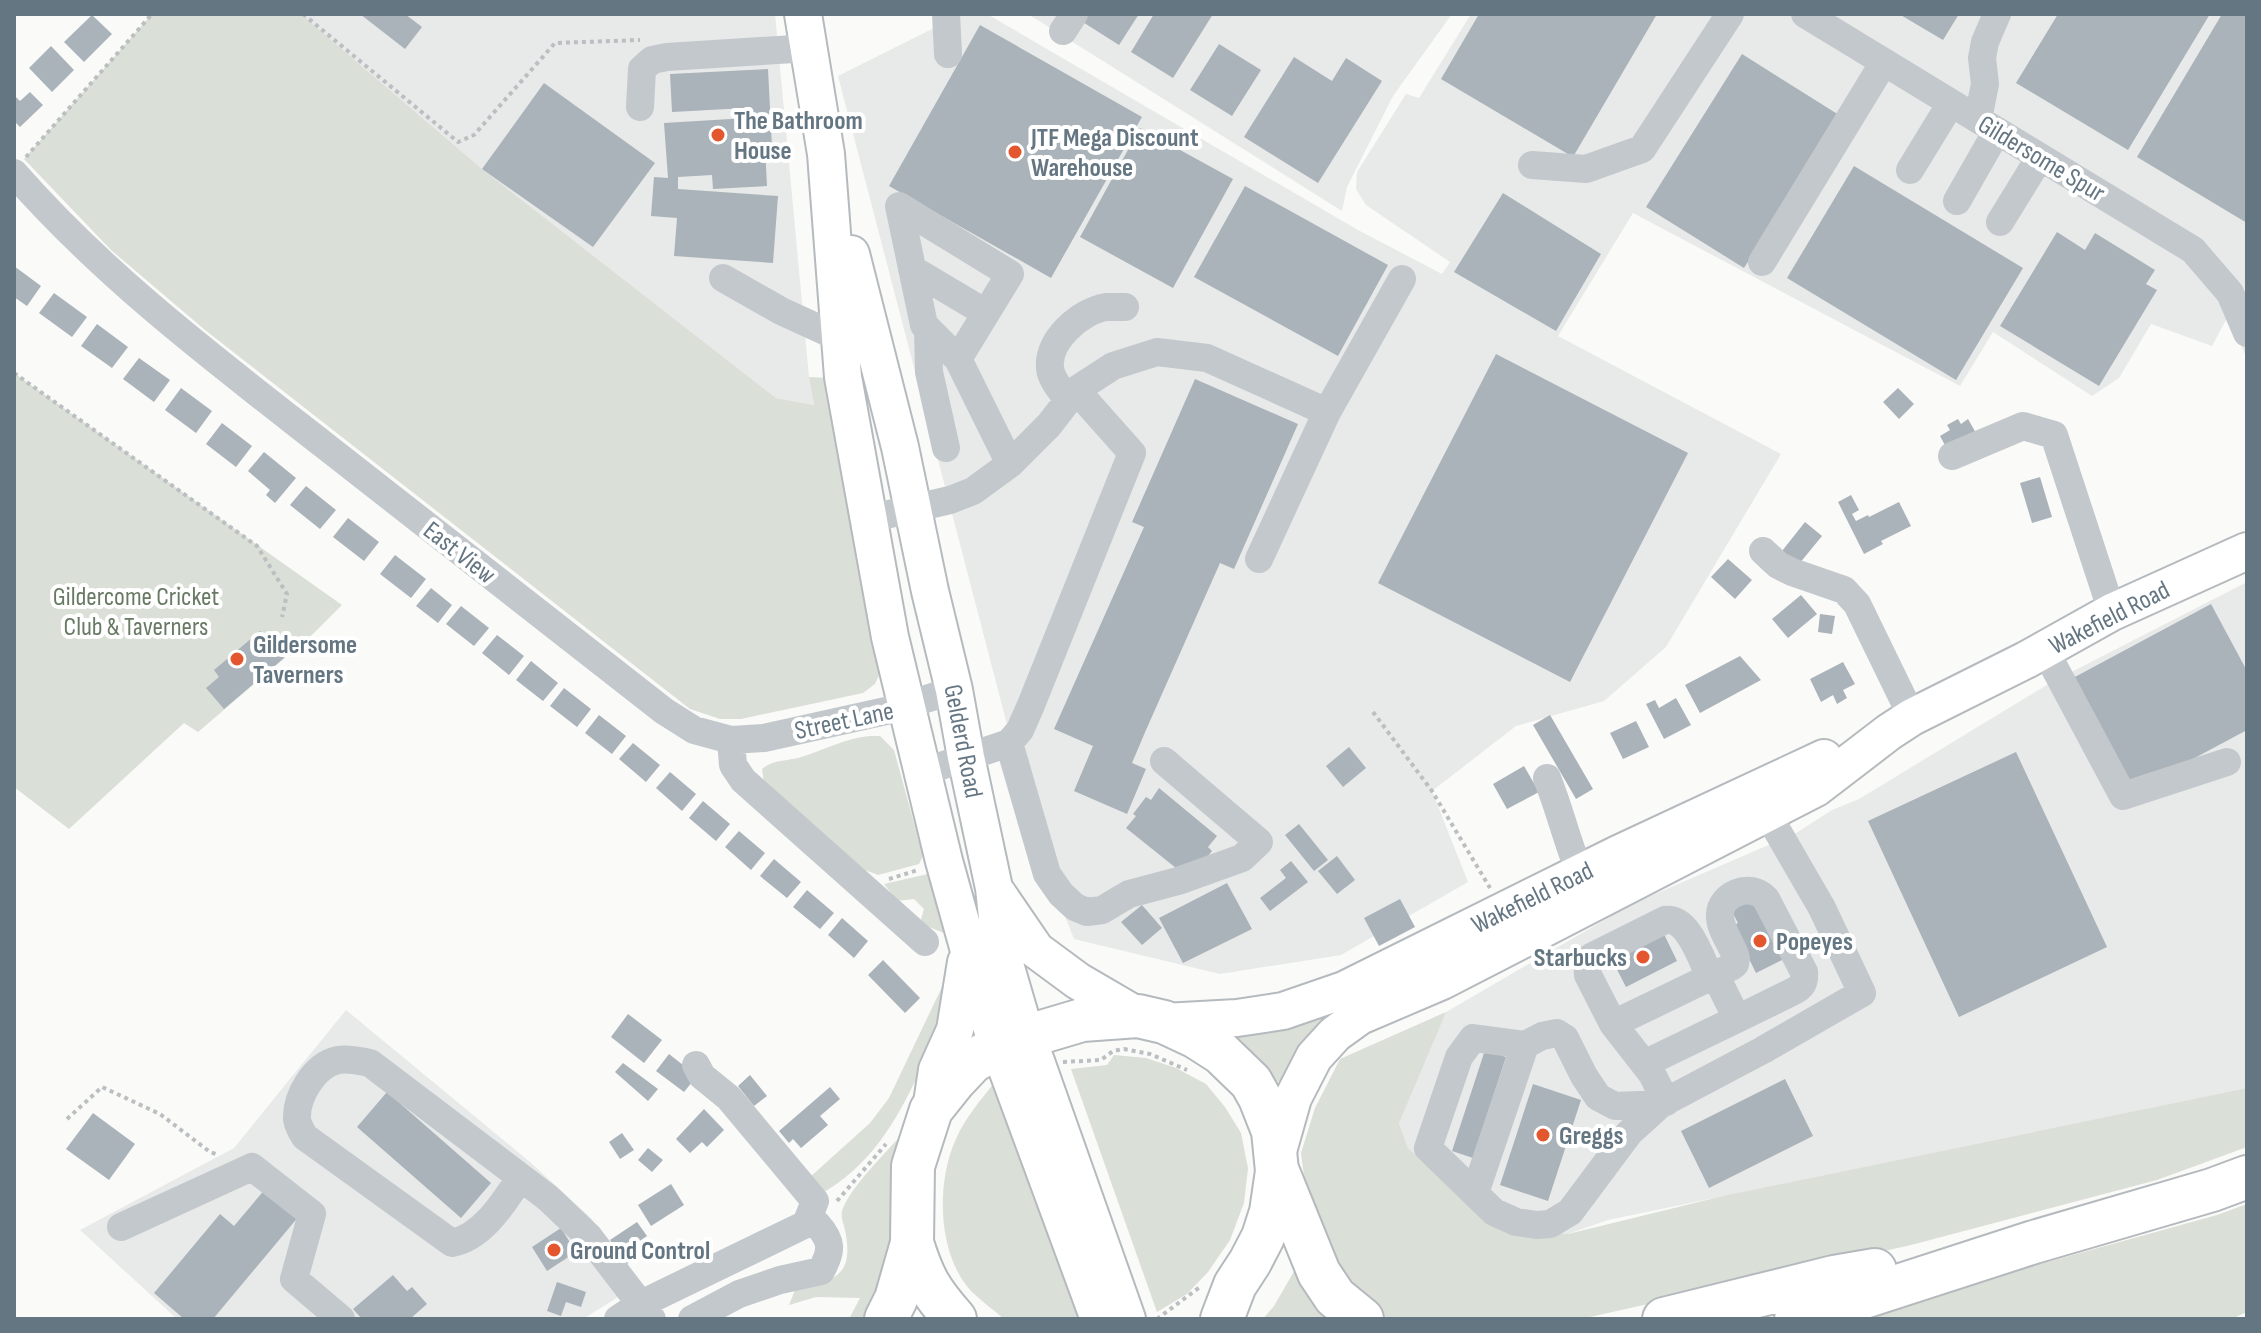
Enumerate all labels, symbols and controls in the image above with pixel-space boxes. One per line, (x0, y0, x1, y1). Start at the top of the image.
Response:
place label: The Bathroom House (734, 106, 863, 167)
street label: Gildersome Spur (1972, 109, 2111, 210)
place label: JTF Mega Discount Warehouse (1030, 123, 1199, 184)
marker: The Bathroom House (709, 126, 727, 144)
marker: JTF Mega Discount Warehouse (1006, 143, 1024, 161)
street label: East View (417, 515, 502, 591)
street label: Wakefield Road (2044, 575, 2175, 662)
park label: Gildercome Cricket Club & Taverners (53, 582, 219, 643)
place label: Gildersome Taverners (253, 630, 357, 691)
marker: Gildersome Taverners (228, 650, 246, 668)
street label: Gelderd Road (936, 682, 989, 801)
street label: Street Lane (792, 696, 897, 747)
street label: Wakefield Road (1467, 856, 1598, 941)
place label: Popeyes (1776, 927, 1853, 958)
marker: Popeyes (1751, 932, 1769, 950)
place label: Starbucks (1534, 943, 1627, 974)
marker: Starbucks (1634, 948, 1652, 966)
place label: Greggs (1559, 1121, 1624, 1152)
marker: Greggs (1534, 1126, 1552, 1144)
place label: Ground Control (570, 1236, 710, 1267)
marker: Ground Control (545, 1241, 563, 1259)

